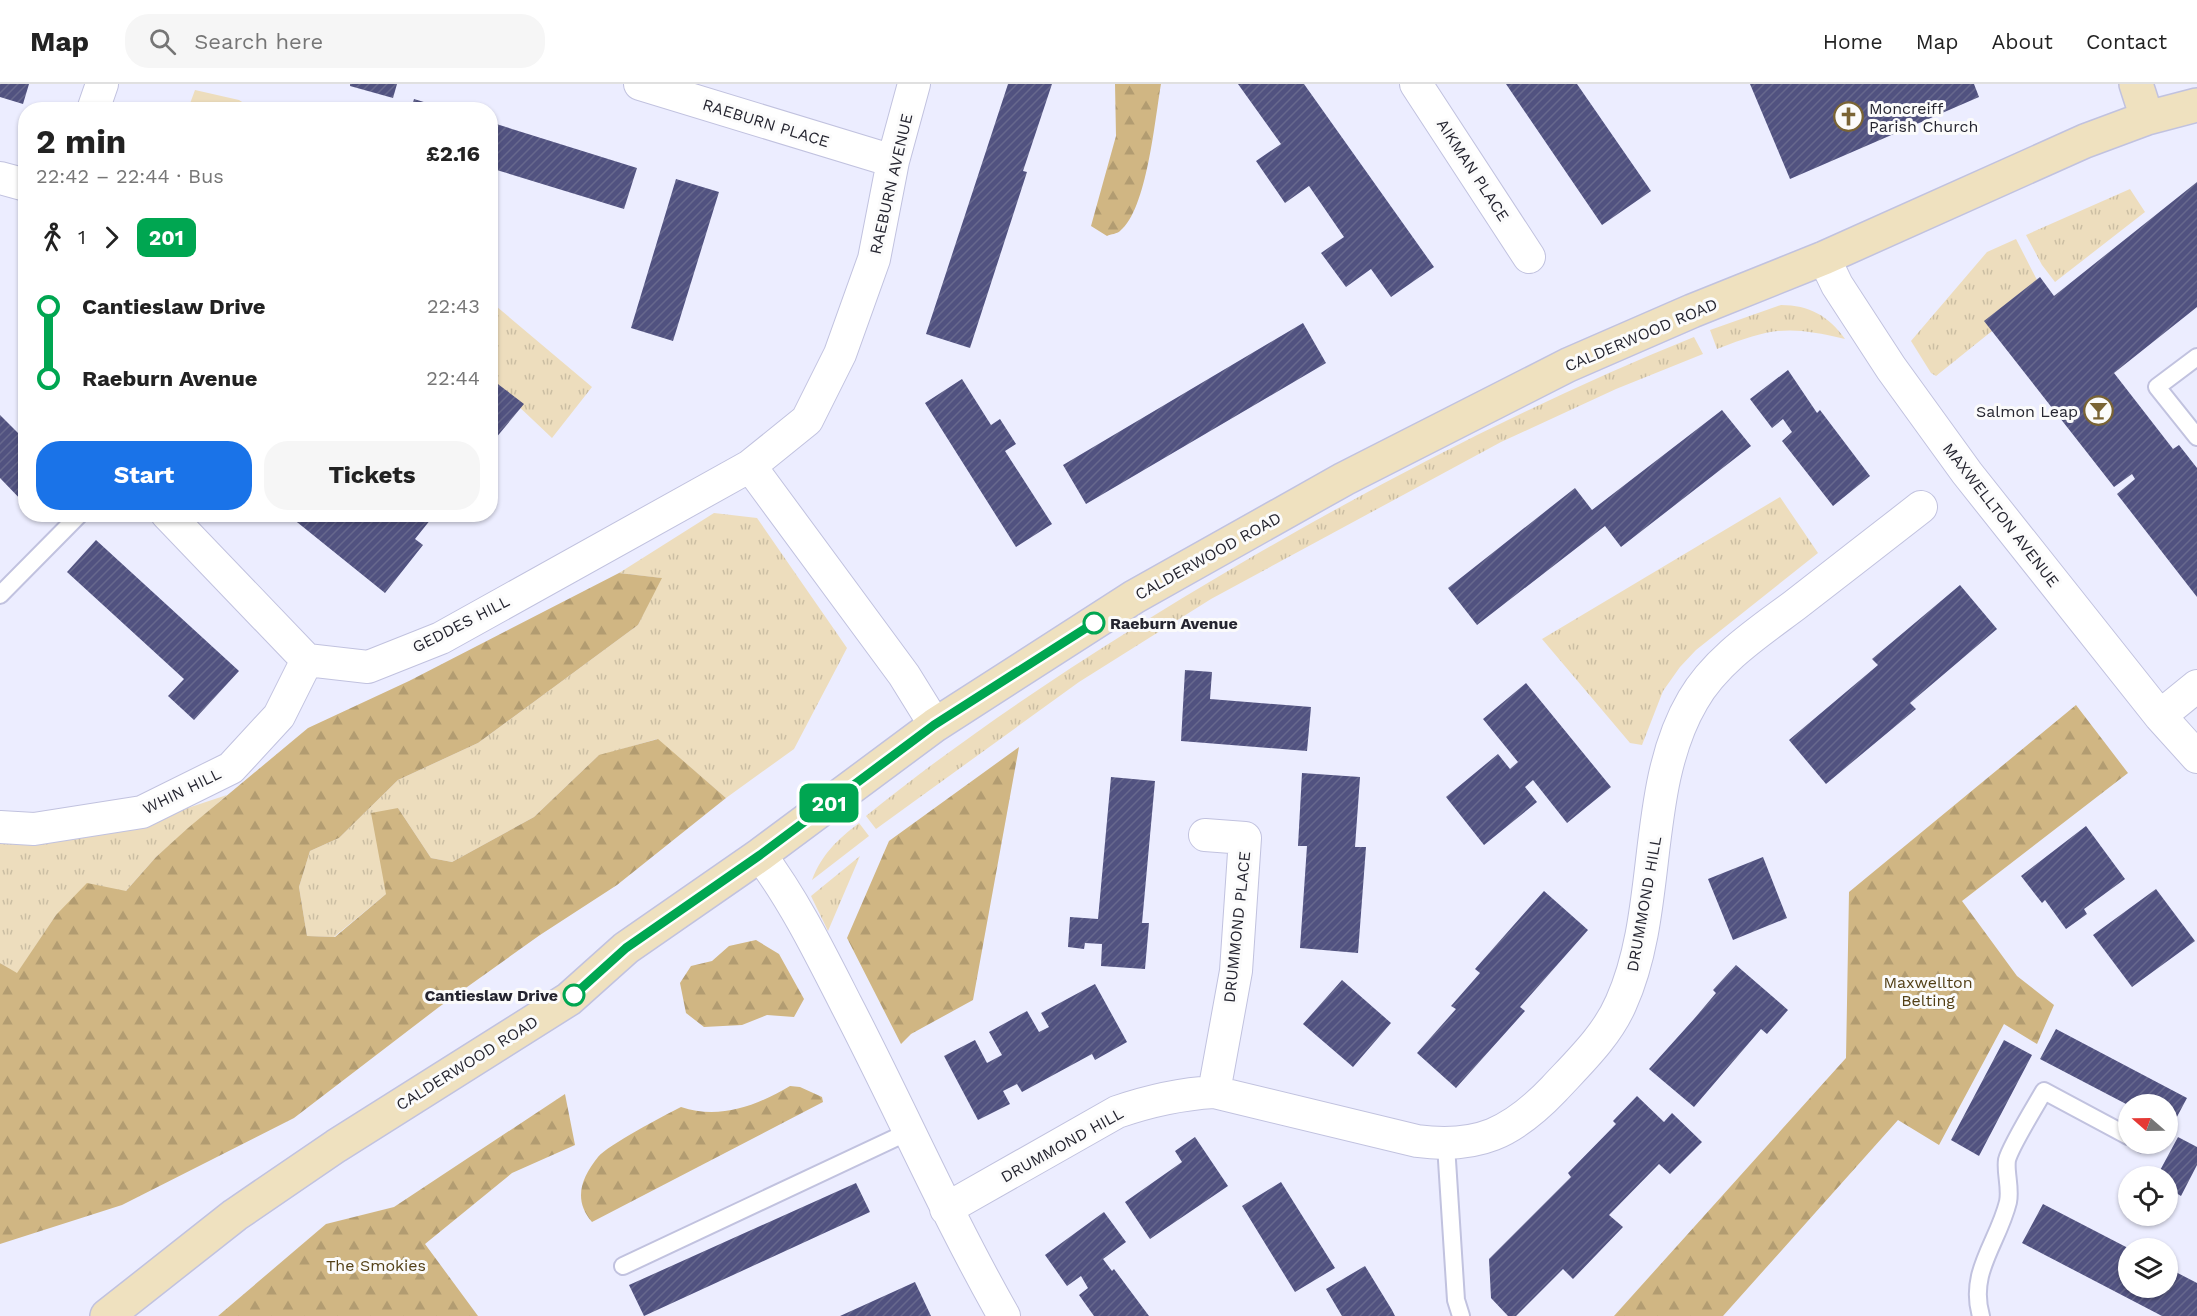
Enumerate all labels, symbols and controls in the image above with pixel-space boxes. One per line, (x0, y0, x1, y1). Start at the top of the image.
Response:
search box (125, 14, 545, 68)
text: Map (30, 25, 89, 58)
icon: search (146, 25, 179, 58)
text: Search here (194, 29, 323, 54)
text: Home (1823, 29, 1883, 54)
text: Map (1916, 29, 1959, 54)
text: About (1992, 29, 2053, 54)
text: Contact (2086, 29, 2167, 54)
street label: RAEBURN PLACE (700, 95, 832, 151)
place label: Moncreiff Parish Church (1869, 99, 1978, 136)
church icon: Moncreiff Parish Church (1832, 101, 1864, 133)
street label: RAEBURN AVENUE (866, 112, 916, 256)
street label: AIKMAN PLACE (1433, 115, 1513, 225)
text: 2 min (36, 122, 126, 161)
text: £2.16 (426, 141, 480, 166)
text: 22:42 – 22:44 · Bus (36, 164, 224, 188)
icon: walk (36, 221, 69, 254)
icon: forward (95, 221, 128, 254)
text: 1 (78, 225, 86, 249)
text: 201 (149, 225, 184, 250)
text: Cantieslaw Drive (82, 294, 266, 319)
text: 22:43 (427, 294, 480, 318)
street label: CALDERWOOD ROAD (1562, 294, 1720, 376)
text: Raeburn Avenue (82, 366, 258, 391)
text: 22:44 (426, 366, 480, 390)
bar icon: Salmon Leap (2083, 395, 2115, 427)
place label: Salmon Leap (1976, 402, 2078, 421)
street label: MAXWELLTON AVENUE (1939, 439, 2063, 591)
button: Start (36, 441, 252, 510)
button: Tickets (264, 441, 480, 510)
street label: CALDERWOOD ROAD (1132, 508, 1284, 604)
street label: GEDDES HILL (409, 591, 513, 657)
marker: Raeburn Avenue (1083, 612, 1105, 634)
place label: Raeburn Avenue (1110, 614, 1238, 633)
street label: WHIN HILL (140, 764, 225, 818)
line badge: 201 (794, 784, 864, 822)
text: 201 (811, 791, 847, 816)
street label: DRUMMOND HILL (1623, 834, 1665, 973)
street label: DRUMMOND PLACE (1220, 850, 1254, 1004)
park label: Maxwellton Belting (1883, 973, 1973, 1010)
marker: Cantieslaw Drive (563, 984, 585, 1006)
place label: Cantieslaw Drive (424, 986, 558, 1005)
street label: CALDERWOOD ROAD (393, 1012, 541, 1114)
north arrow (2118, 1094, 2178, 1154)
map controls (2118, 1094, 2178, 1298)
street label: DRUMMOND HILL (997, 1103, 1127, 1187)
button: locate (2118, 1166, 2178, 1226)
button: layers (2118, 1238, 2178, 1298)
park label: The Smokies (326, 1256, 426, 1275)

